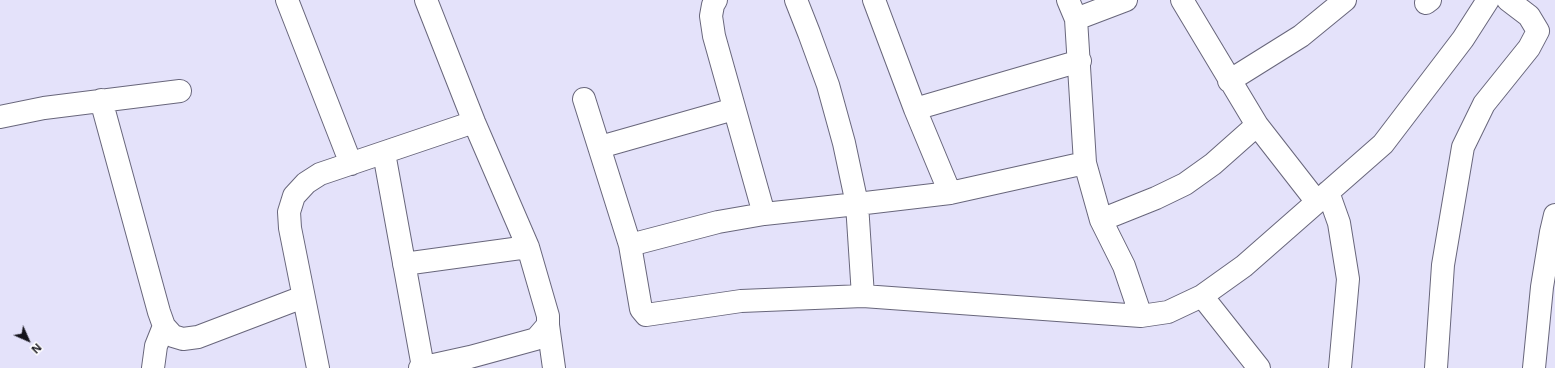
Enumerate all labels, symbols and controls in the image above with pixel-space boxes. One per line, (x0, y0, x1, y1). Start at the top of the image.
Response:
north arrow (8, 320, 48, 360)
text: N (28, 340, 45, 357)

